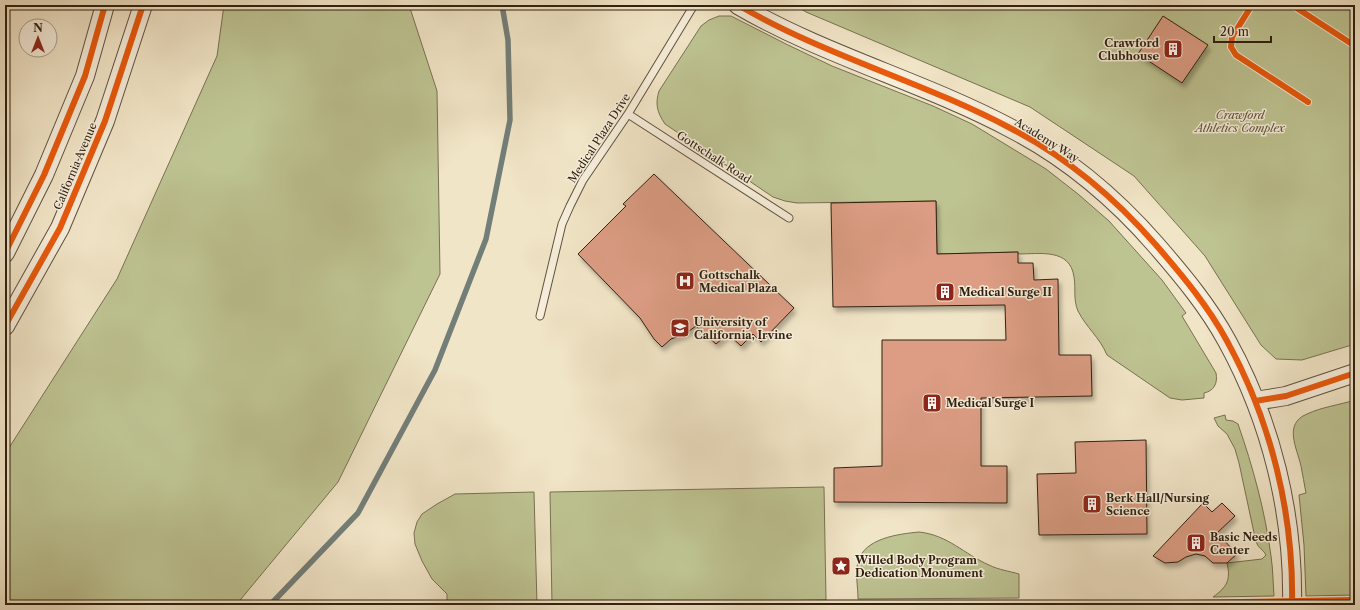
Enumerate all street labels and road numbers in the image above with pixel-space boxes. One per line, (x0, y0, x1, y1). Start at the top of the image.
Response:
street label: Medical Plaza Drive (565, 91, 633, 185)
street label: Academy Way (1011, 114, 1083, 166)
street label: California Avenue (50, 120, 100, 212)
street label: Gottschalk Road (674, 128, 754, 186)

